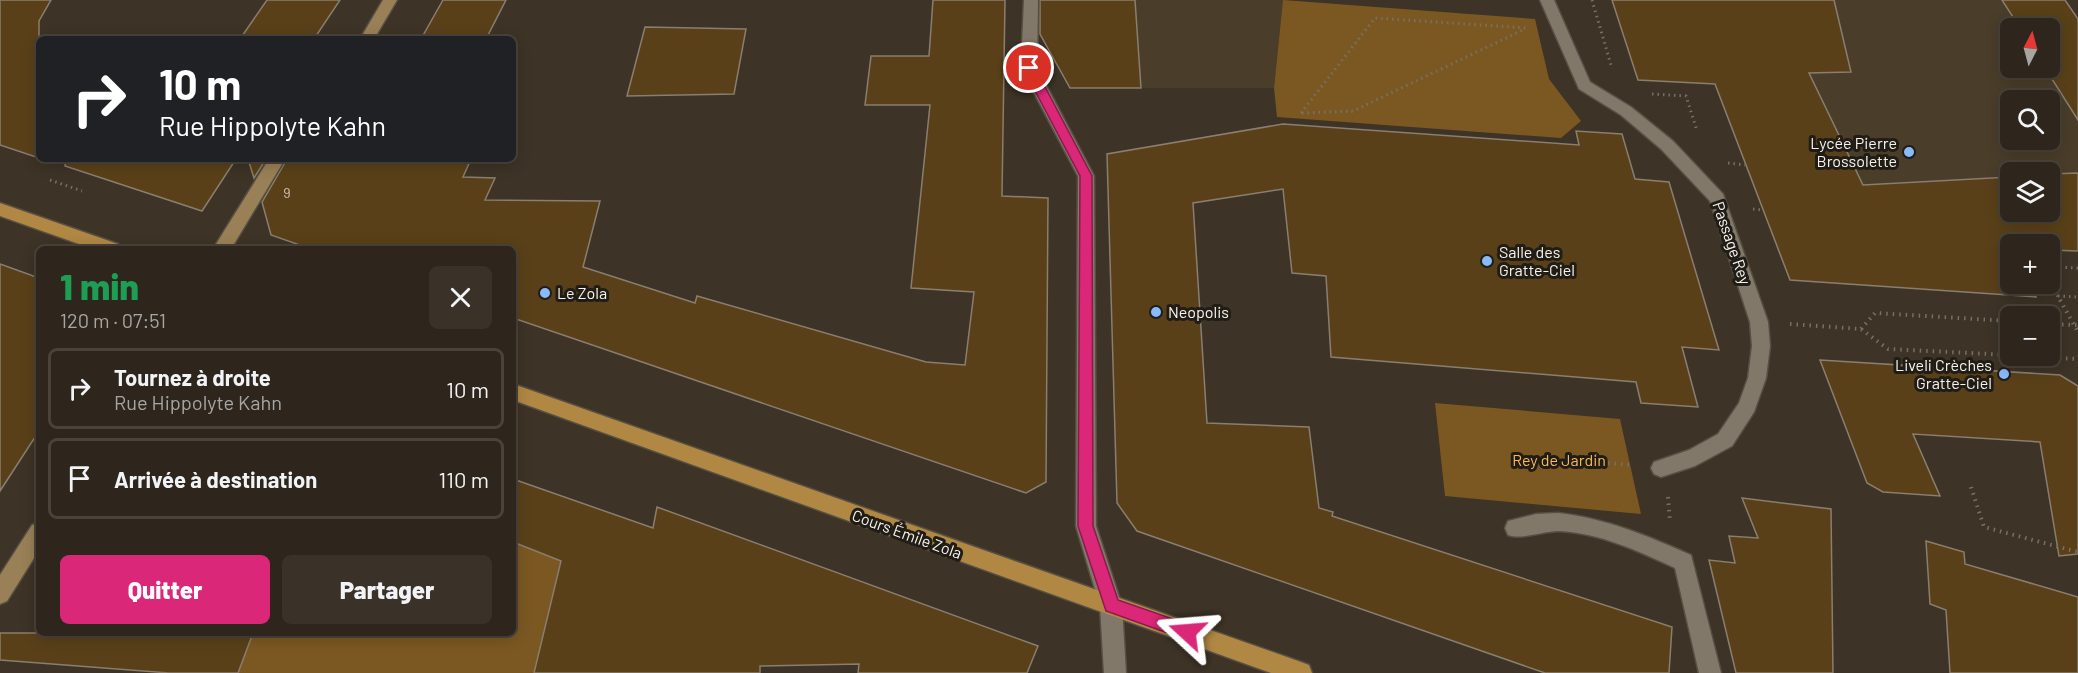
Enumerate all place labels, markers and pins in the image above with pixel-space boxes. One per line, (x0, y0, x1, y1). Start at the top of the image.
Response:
pin (1003, 42, 1054, 93)
place label: Lycée Pierre Brossolette (1810, 133, 1897, 170)
marker: Lycée Pierre Brossolette (1902, 145, 1916, 159)
place label: Salle des Gratte-Ciel (1499, 242, 1575, 279)
marker: Salle des Gratte-Ciel (1480, 254, 1494, 268)
place label: Le Zola (557, 283, 607, 302)
marker: Le Zola (538, 286, 552, 300)
place label: Neopolis (1168, 302, 1229, 321)
marker: Neopolis (1149, 305, 1163, 319)
place label: Liveli Crèches Gratte-Ciel (1895, 355, 1992, 392)
marker: Liveli Crèches Gratte-Ciel (1997, 367, 2011, 381)

